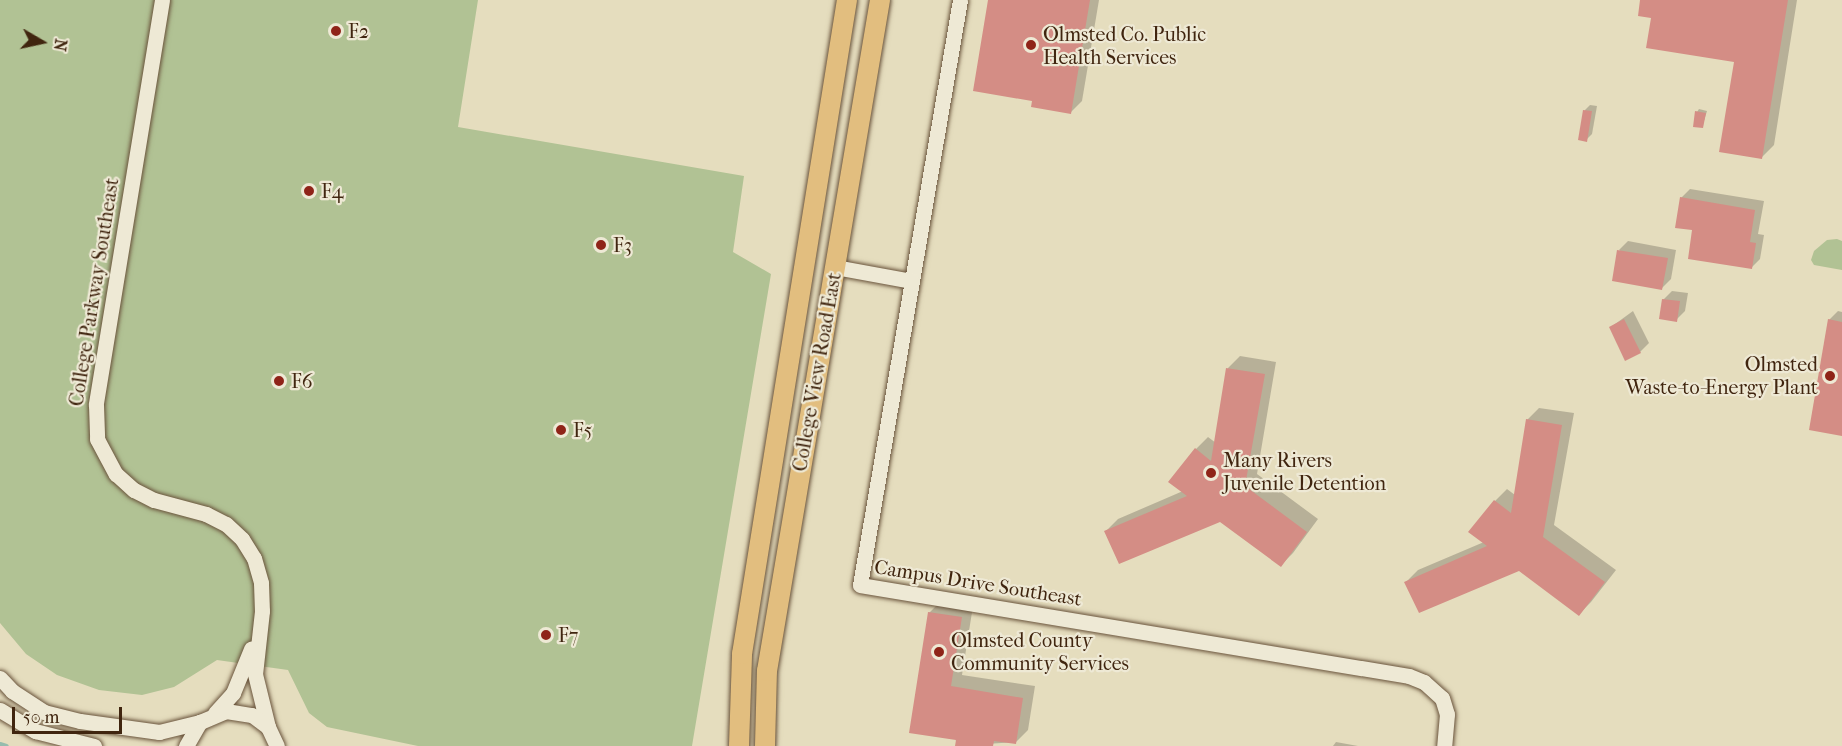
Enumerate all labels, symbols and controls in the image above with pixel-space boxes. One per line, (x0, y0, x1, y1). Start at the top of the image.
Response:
north arrow (12, 12, 72, 72)
place label: F2 (348, 19, 369, 43)
place label: Olmsted Co. Public Health Services (1043, 22, 1206, 69)
marker: F2 (329, 24, 343, 38)
text: N (50, 37, 71, 52)
marker: Olmsted Co. Public Health Services (1024, 38, 1038, 52)
street label: College Parkway Southeast (64, 176, 124, 408)
place label: F4 (321, 179, 344, 203)
marker: F4 (302, 184, 316, 198)
place label: F3 (613, 233, 632, 257)
marker: F3 (594, 238, 608, 252)
street label: College View Road East (788, 271, 846, 473)
place label: Olmsted Waste-to-Energy Plant (1625, 352, 1818, 399)
place label: F6 (291, 369, 313, 393)
marker: Olmsted Waste-to-Energy Plant (1823, 369, 1837, 383)
marker: F6 (272, 374, 286, 388)
place label: F5 (573, 418, 592, 442)
marker: F5 (554, 423, 568, 437)
place label: Many Rivers Juvenile Detention (1223, 449, 1386, 496)
marker: Many Rivers Juvenile Detention (1204, 466, 1218, 480)
street label: Campus Drive Southeast (873, 555, 1083, 611)
place label: F7 (558, 623, 578, 647)
marker: F7 (539, 628, 553, 642)
place label: Olmsted County Community Services (951, 628, 1129, 675)
marker: Olmsted County Community Services (932, 645, 946, 659)
scale bar (15, 695, 124, 733)
text: 50 m (23, 707, 59, 728)

